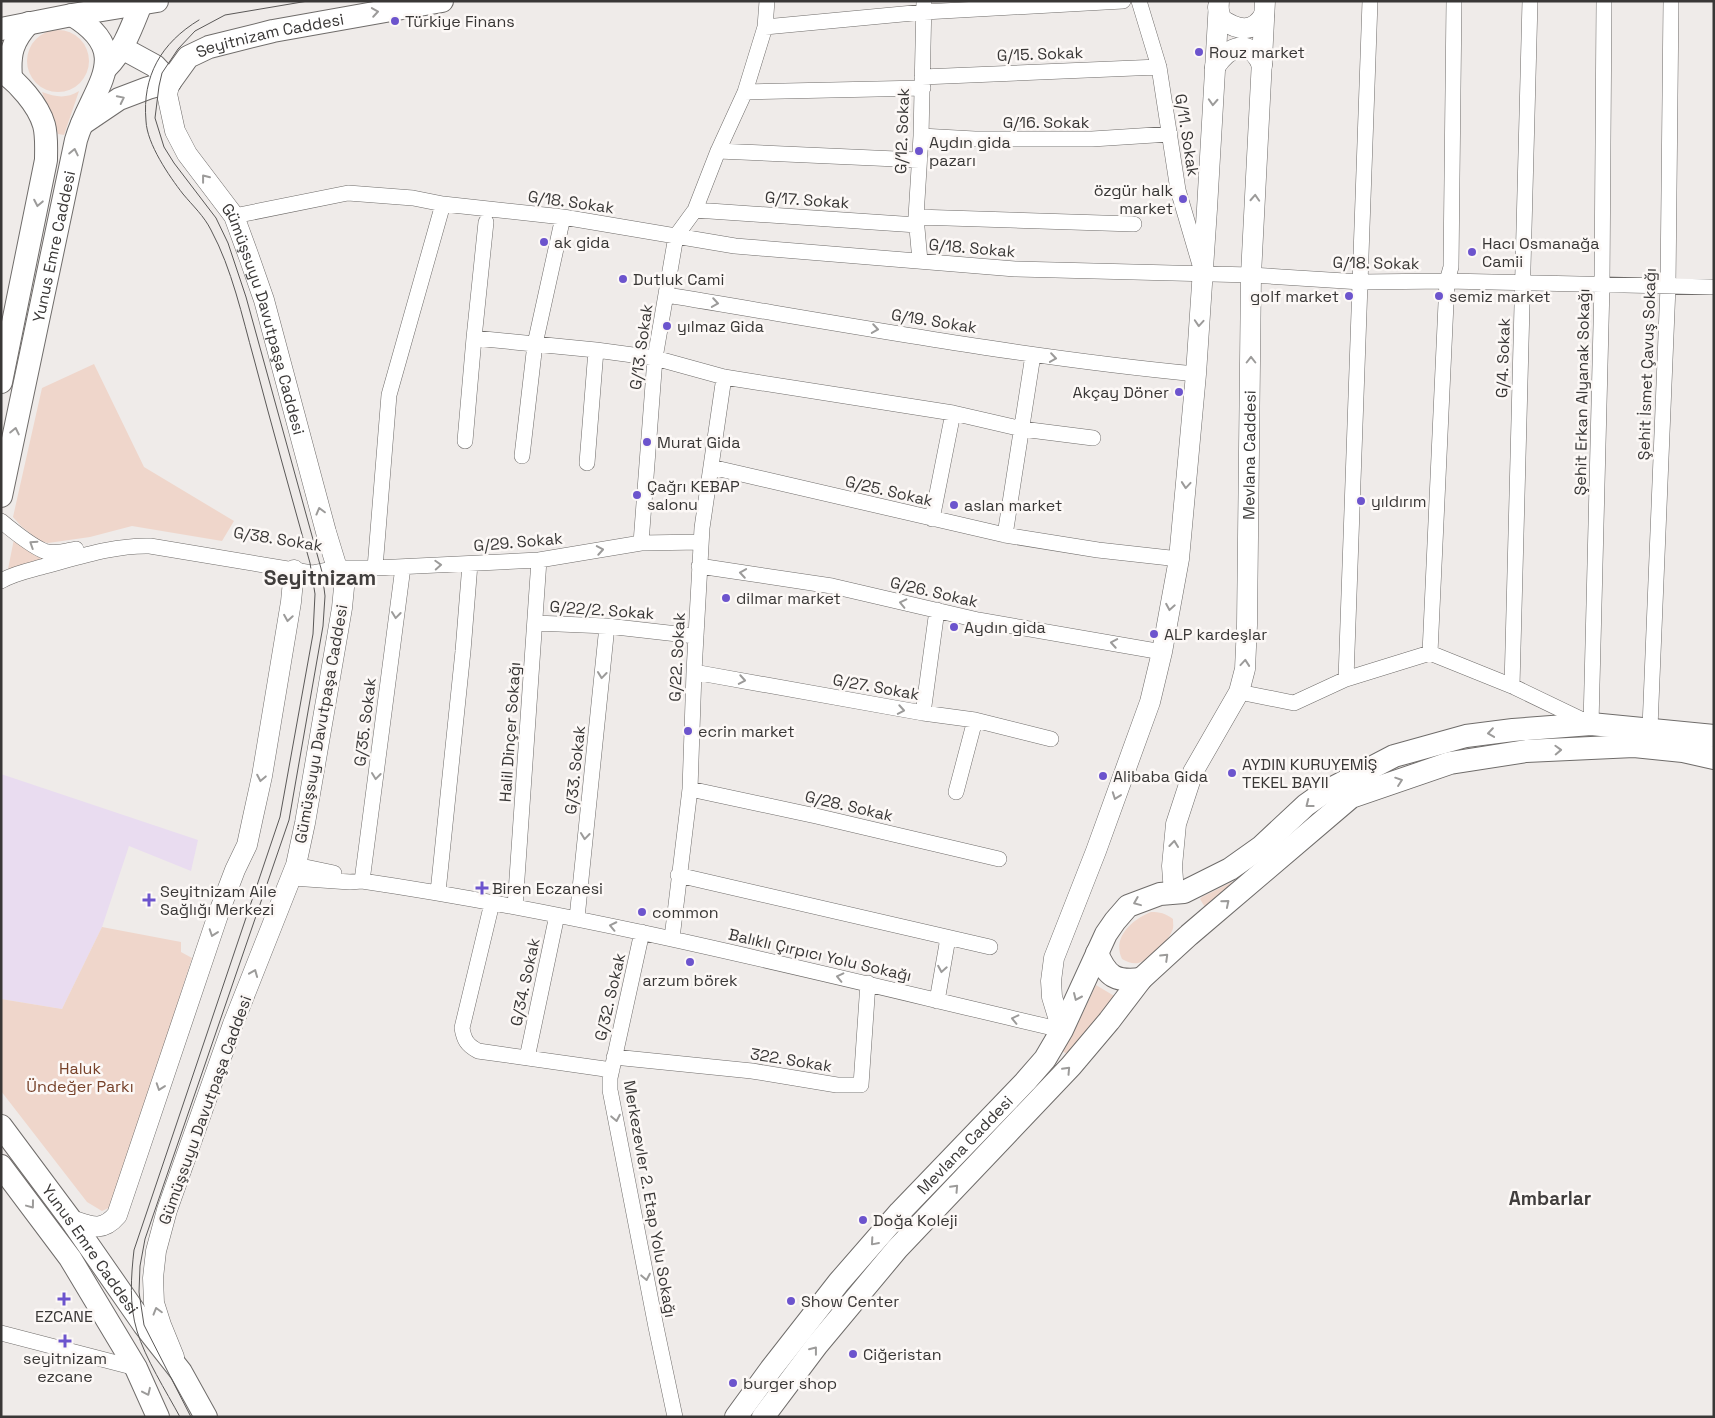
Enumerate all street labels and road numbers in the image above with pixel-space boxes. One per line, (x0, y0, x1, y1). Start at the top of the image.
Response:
street label: Seyitnizam Caddesi (192, 8, 345, 62)
street label: G/15. Sokak (997, 42, 1084, 66)
street label: G/12. Sokak (890, 87, 914, 175)
street label: G/11. Sokak (1170, 92, 1204, 178)
street label: G/16. Sokak (1003, 112, 1090, 133)
street label: Yunus Emre Caddesi (27, 169, 80, 324)
street label: G/18. Sokak (527, 186, 616, 218)
street label: G/17. Sokak (764, 187, 850, 213)
street label: Gümüşsuyu Davutpaşa Caddesi (217, 198, 310, 437)
street label: G/18. Sokak (928, 234, 1016, 262)
street label: G/18. Sokak (1332, 252, 1420, 274)
street label: Şehit İsmet Çavuş Sokağı (1633, 267, 1661, 461)
street label: Şehit Erkan Alyanak Sokağı (1570, 288, 1594, 496)
street label: G/13. Sokak (625, 302, 657, 391)
street label: G/19. Sokak (890, 304, 979, 338)
street label: G/4. Sokak (1491, 317, 1515, 398)
street label: Mevlana Caddesi (1238, 390, 1260, 520)
street label: G/25. Sokak (843, 471, 935, 511)
street label: G/38. Sokak (232, 522, 324, 556)
street label: G/29. Sokak (473, 528, 564, 556)
street label: G/26. Sokak (888, 572, 980, 612)
street label: G/22/2. Sokak (549, 596, 655, 624)
street label: Gümüşsuyu Davutpaşa Caddesi (290, 603, 352, 845)
street label: G/22. Sokak (664, 611, 690, 702)
street label: Halil Dinçer Sokağı (495, 661, 525, 803)
street label: G/27. Sokak (831, 669, 921, 705)
street label: G/35. Sokak (349, 676, 381, 768)
street label: G/33. Sokak (560, 724, 590, 816)
street label: G/28. Sokak (803, 786, 895, 826)
street label: Balıklı Çırpıcı Yolu Sokağı (726, 924, 914, 986)
street label: G/34. Sokak (505, 936, 545, 1028)
street label: G/32. Sokak (590, 951, 630, 1043)
street label: Gümüşsuyu Davutpaşa Caddesi (154, 993, 256, 1227)
street label: 322. Sokak (749, 1043, 834, 1077)
street label: Merkezevler 2. Etap Yolu Sokağı (619, 1079, 681, 1319)
street label: Mevlana Caddesi (912, 1091, 1017, 1199)
street label: Yunus Emre Caddesi (37, 1180, 144, 1318)

